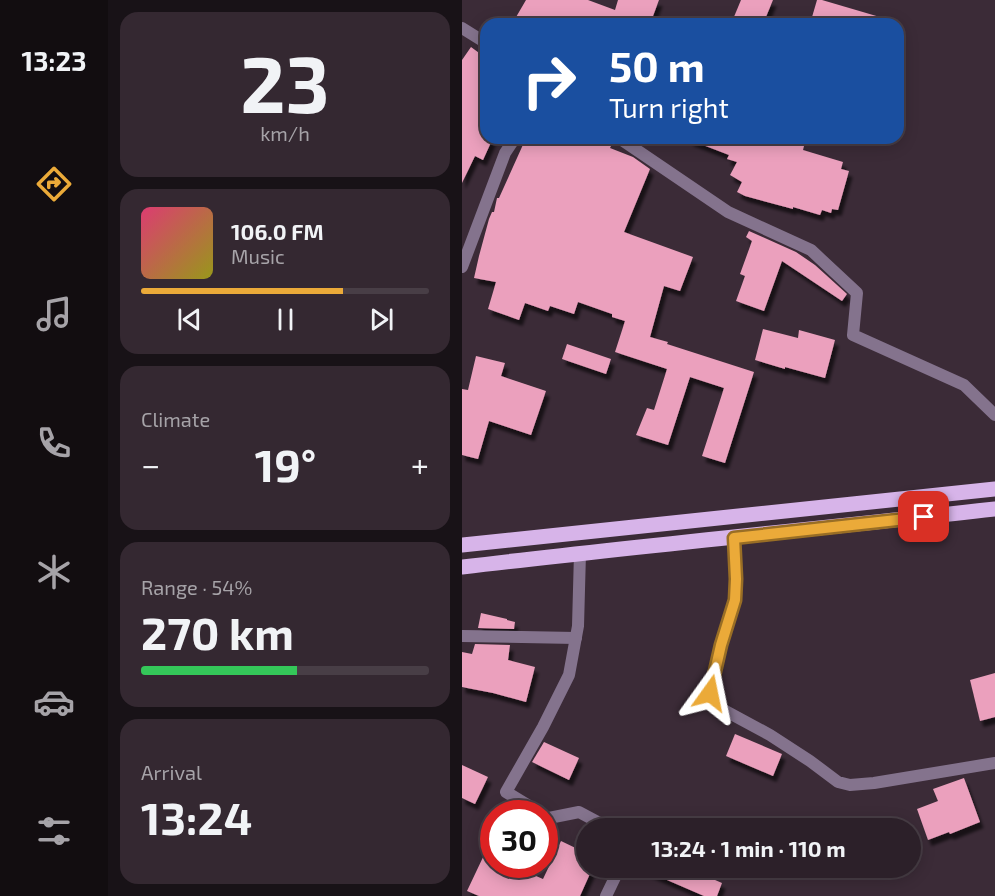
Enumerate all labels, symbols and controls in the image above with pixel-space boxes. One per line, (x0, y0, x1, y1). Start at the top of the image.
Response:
text: 23 (240, 35, 330, 129)
text: 50 m (609, 40, 705, 90)
icon: right (510, 42, 588, 120)
text: 13:23 (22, 44, 86, 76)
text: Turn right (609, 91, 729, 123)
text: km/h (260, 121, 310, 145)
icon: directions (33, 163, 75, 205)
text: 106.0 FM (231, 218, 324, 244)
text: Music (231, 244, 285, 268)
icon: music (33, 293, 75, 335)
icon: previous (173, 303, 206, 336)
icon: pause (269, 303, 302, 336)
icon: next (365, 303, 398, 336)
text: Climate (141, 407, 210, 431)
icon: phone (33, 422, 75, 464)
text: 19° (255, 437, 316, 491)
text: − (141, 444, 160, 484)
text: + (411, 444, 429, 484)
pin (898, 491, 949, 542)
icon: arrive (907, 500, 940, 533)
icon: climate (33, 551, 75, 593)
text: Range · 54% (141, 575, 252, 599)
text: 270 km (141, 605, 294, 659)
position arrow (678, 661, 742, 725)
icon: car (33, 681, 75, 723)
text: Arrival (141, 760, 202, 784)
text: 13:24 (141, 790, 252, 844)
speed limit sign: 30 (480, 800, 558, 878)
icon: filters (33, 810, 75, 852)
text: 13:24 · 1 min · 110 m (651, 835, 846, 861)

